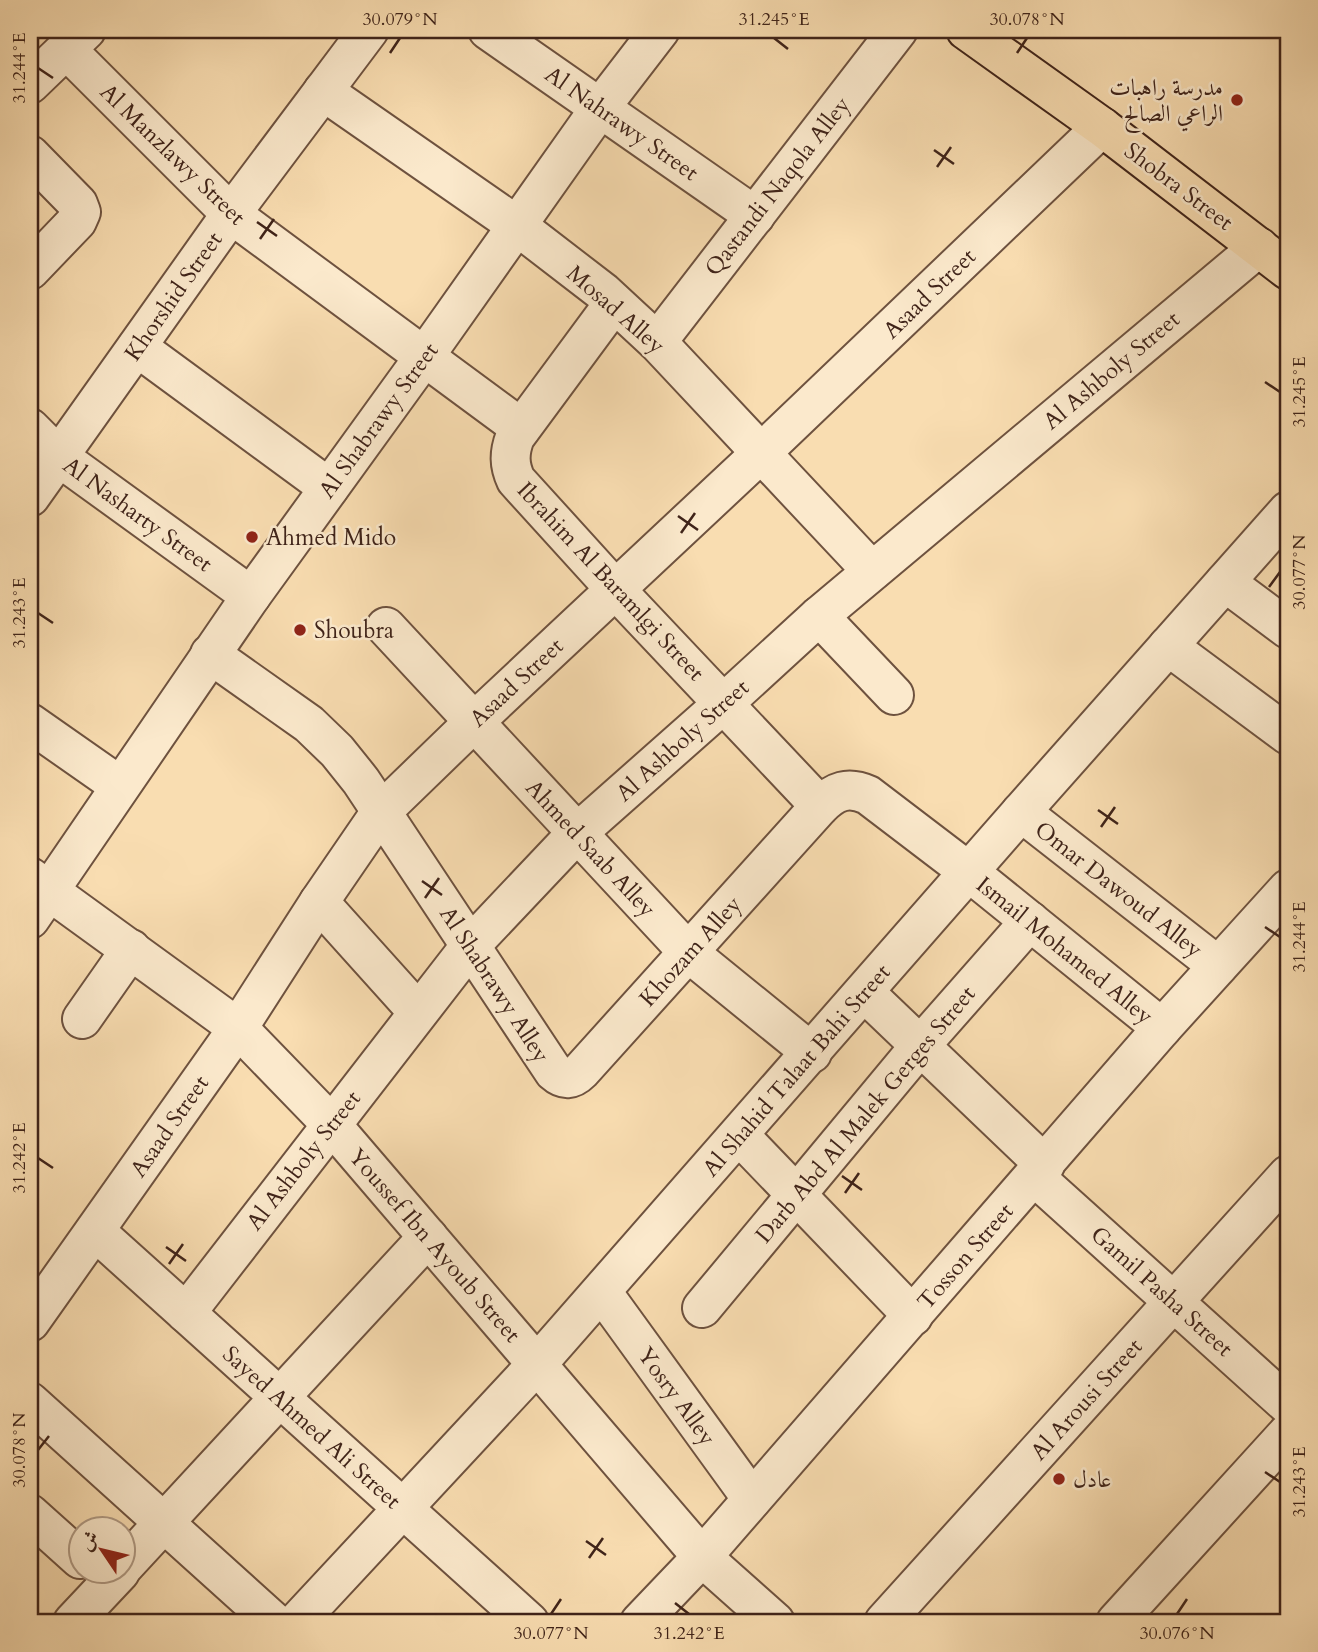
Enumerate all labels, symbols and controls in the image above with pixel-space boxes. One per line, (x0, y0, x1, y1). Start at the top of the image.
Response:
text: 30.079°N (362, 7, 438, 32)
text: 31.245°E (739, 7, 810, 32)
text: 30.078°N (989, 7, 1065, 32)
text: 31.244°E (7, 33, 32, 104)
street label: Al Nahrawy Street (539, 59, 705, 188)
place label: مدرسة راهبات الراعي الصالح (1109, 72, 1223, 133)
street label: Al Manzlawy Street (93, 77, 252, 232)
street label: Qastandi Naqola Alley (698, 90, 857, 282)
marker: مدرسة راهبات الراعي الصالح (1229, 92, 1245, 108)
street label: Shobra Street (1118, 135, 1239, 238)
street label: Khorshid Street (117, 226, 229, 367)
street label: Asaad Street (876, 241, 982, 345)
street label: Mosad Alley (560, 258, 671, 361)
street label: Al Ashboly Street (1036, 304, 1186, 437)
street label: Al Shabrawy Street (311, 336, 445, 504)
text: 31.245°E (1287, 357, 1312, 428)
street label: Al Nasharty Street (57, 450, 219, 579)
street label: Ibrahim Al Baramlgi Street (510, 475, 711, 688)
place label: Ahmed Mido (266, 522, 396, 553)
marker: Ahmed Mido (244, 529, 260, 545)
text: 30.077°N (1287, 534, 1312, 610)
text: 31.243°E (7, 578, 32, 649)
place label: Shoubra (314, 615, 394, 646)
marker: Shoubra (292, 622, 308, 638)
street label: Asaad Street (463, 631, 570, 734)
street label: Al Ashboly Street (609, 672, 756, 809)
street label: Ahmed Saab Alley (519, 773, 663, 924)
street label: Omar Dawoud Alley (1028, 814, 1209, 965)
street label: Ismail Mohamed Alley (970, 869, 1160, 1031)
street label: Khozam Alley (632, 889, 748, 1013)
street label: Al Shabrawy Alley (432, 900, 557, 1068)
text: 31.244°E (1287, 902, 1312, 973)
street label: Al Shahid Talaat Bahi Street (695, 957, 897, 1183)
street label: Darb Abd Al Malek Gerges Street (748, 979, 982, 1250)
street label: Asaad Street (123, 1069, 216, 1183)
street label: Al Ashboly Street (239, 1084, 368, 1237)
text: 31.242°E (7, 1123, 32, 1194)
street label: Youssef Ibn Ayoub Street (342, 1142, 528, 1349)
street label: Tosson Street (910, 1196, 1020, 1316)
street label: Gamil Pasha Street (1084, 1219, 1239, 1364)
street label: Al Arousi Street (1023, 1332, 1149, 1467)
street label: Sayed Ahmed Ali Street (216, 1339, 407, 1516)
street label: Yosry Alley (630, 1341, 723, 1452)
text: 30.078°N (7, 1412, 32, 1488)
text: 31.243°E (1287, 1447, 1312, 1518)
place label: عادل (1073, 1464, 1111, 1495)
marker: عادل (1051, 1471, 1067, 1487)
north arrow (66, 1516, 136, 1586)
text: ش (73, 1526, 105, 1556)
text: 30.077°N (513, 1621, 589, 1646)
text: 31.242°E (654, 1621, 725, 1646)
text: 30.076°N (1139, 1621, 1215, 1646)

